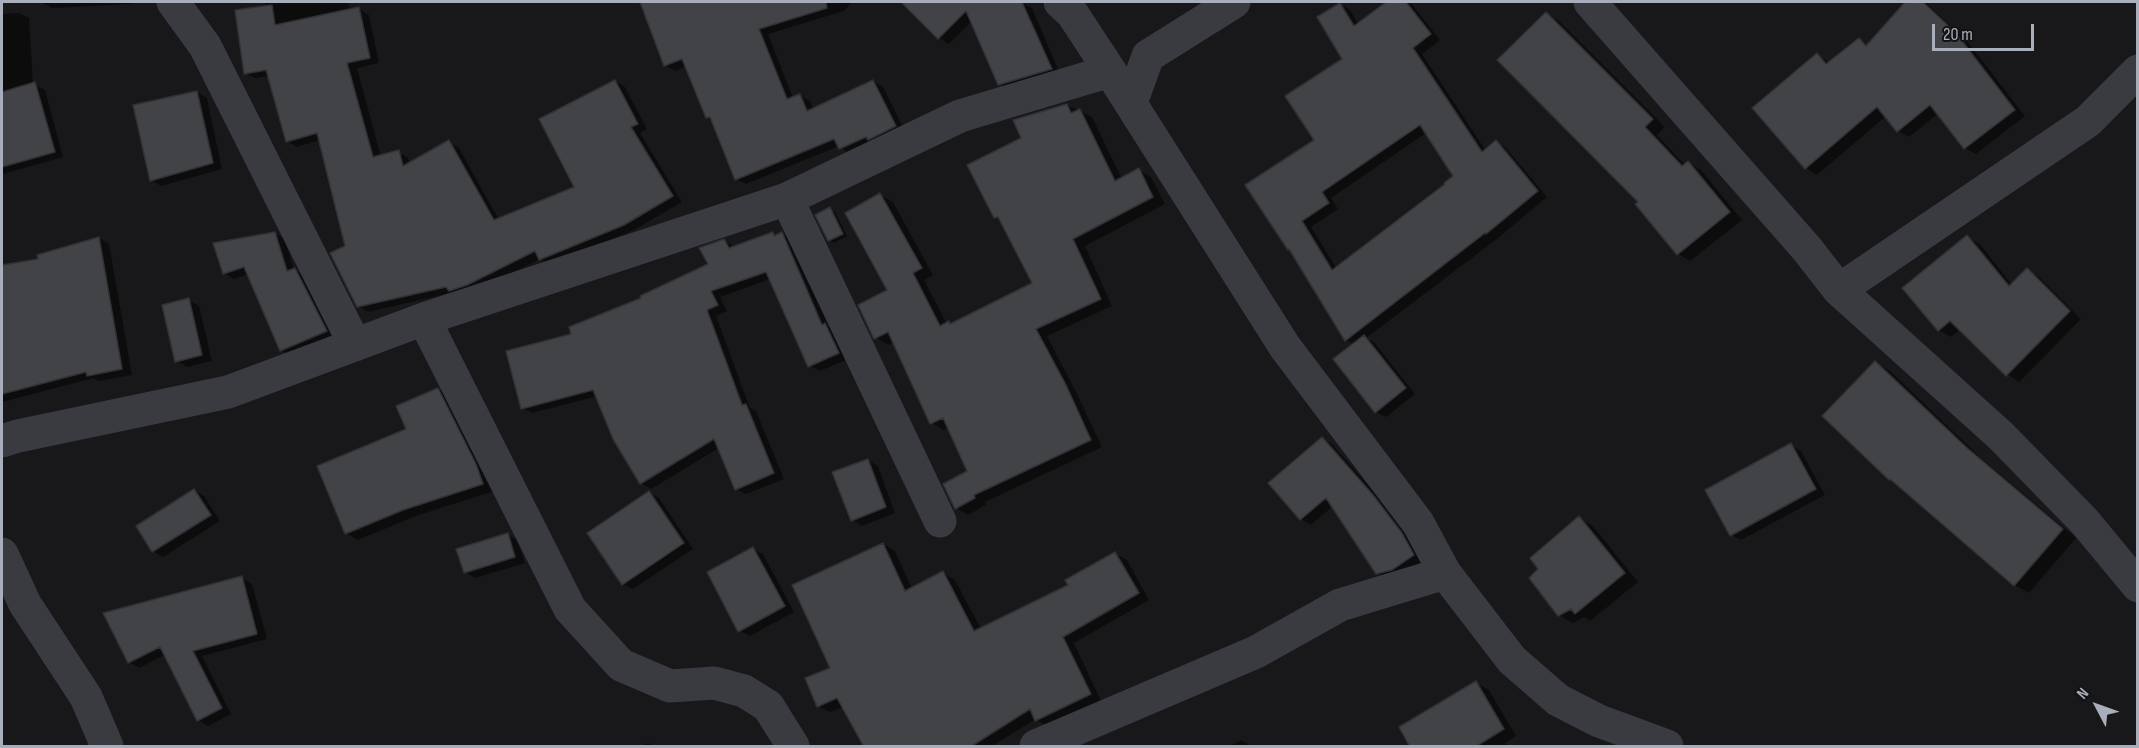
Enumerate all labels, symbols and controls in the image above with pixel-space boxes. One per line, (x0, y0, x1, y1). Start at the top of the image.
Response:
scale bar (1935, 12, 2037, 50)
text: 20 m (1943, 24, 1973, 45)
north arrow (2067, 676, 2127, 736)
text: N (2073, 684, 2093, 703)

